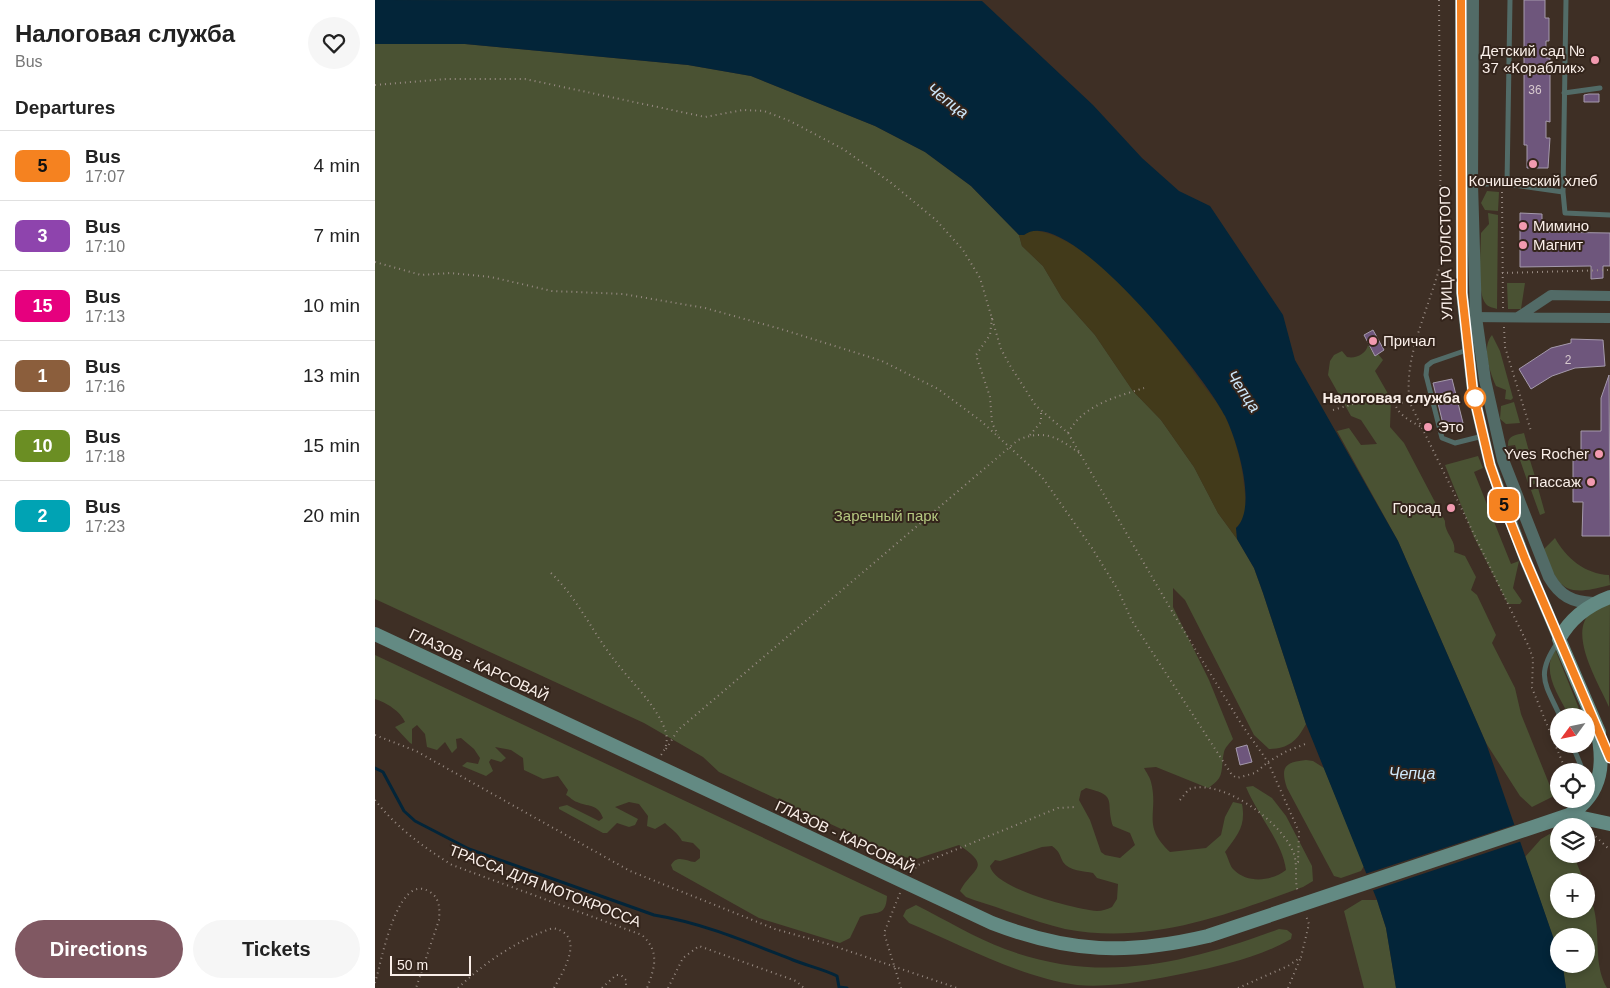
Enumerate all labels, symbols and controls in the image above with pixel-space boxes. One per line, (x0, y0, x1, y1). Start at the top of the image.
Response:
button: heart (308, 17, 360, 69)
text: Налоговая служба (15, 20, 235, 47)
place label: Детский сад № 37 «Кораблик» (1480, 42, 1585, 76)
text: Bus (15, 53, 43, 70)
marker: Детский сад № 37 «Кораблик» (1589, 54, 1601, 66)
water label: Чепца (924, 80, 972, 121)
house number: 36 (1528, 83, 1542, 97)
text: Departures (15, 97, 115, 118)
text: Bus (85, 146, 121, 167)
text: 4 min (314, 155, 360, 176)
text: 5 (37, 156, 48, 176)
marker: Кочишевский хлеб (1527, 158, 1539, 170)
text: 17:07 (85, 168, 125, 185)
place label: Кочишевский хлеб (1468, 172, 1598, 189)
street label: УЛИЦА ТОЛСТОГО (1436, 186, 1455, 320)
text: Bus (85, 216, 121, 237)
place label: Мимино (1533, 217, 1589, 234)
marker: Мимино (1517, 220, 1529, 232)
text: 7 min (314, 225, 360, 246)
text: 3 (37, 226, 48, 246)
place label: Магнит (1533, 236, 1583, 253)
text: 17:10 (85, 238, 125, 255)
marker: Магнит (1517, 239, 1529, 251)
text: Bus (85, 286, 121, 307)
text: 10 min (303, 295, 360, 316)
text: 15 (32, 296, 53, 316)
text: 17:13 (85, 308, 125, 325)
place label: Причал (1383, 332, 1435, 349)
marker: Причал (1367, 335, 1379, 347)
house number: 2 (1565, 353, 1572, 367)
text: Bus (85, 356, 121, 377)
text: 13 min (303, 365, 360, 386)
text: 1 (37, 366, 48, 386)
water label: Чепца (1223, 367, 1264, 415)
text: 17:16 (85, 378, 125, 395)
marker: Налоговая служба (1464, 387, 1486, 409)
place label: Налоговая служба (1322, 389, 1461, 406)
place label: Это (1438, 418, 1464, 435)
marker: Это (1422, 421, 1434, 433)
text: Bus (85, 426, 121, 447)
text: 15 min (303, 435, 360, 456)
text: 10 (32, 436, 53, 456)
place label: Yves Rocher (1504, 445, 1589, 462)
text: 17:18 (85, 448, 125, 465)
marker: Yves Rocher (1593, 448, 1605, 460)
place label: Пассаж (1529, 473, 1581, 490)
marker: Пассаж (1585, 476, 1597, 488)
line badge: 5 (1488, 489, 1520, 521)
text: 5 (1499, 495, 1509, 515)
text: Bus (85, 496, 121, 517)
place label: Горсад (1393, 499, 1441, 516)
marker: Горсад (1445, 502, 1457, 514)
text: 20 min (303, 505, 360, 526)
text: 2 (37, 506, 48, 526)
park label: Заречный парк (834, 507, 939, 524)
text: 17:23 (85, 518, 125, 535)
street label: ГЛАЗОВ - КАРСОВАЙ (407, 625, 552, 704)
north arrow (1550, 708, 1595, 752)
map controls (1550, 708, 1595, 973)
button: locate (1550, 763, 1595, 808)
water label: Чепца (1389, 765, 1435, 782)
street label: ГЛАЗОВ - КАРСОВАЙ (773, 797, 918, 876)
button: layers (1550, 818, 1595, 863)
street label: ТРАССА ДЛЯ МОТОКРОССА (447, 841, 643, 930)
button: + (1550, 873, 1595, 918)
button: Directions (15, 920, 183, 978)
button: Tickets (193, 920, 360, 978)
button: − (1550, 928, 1595, 973)
scale bar (390, 953, 471, 976)
text: 50 m (397, 957, 428, 973)

